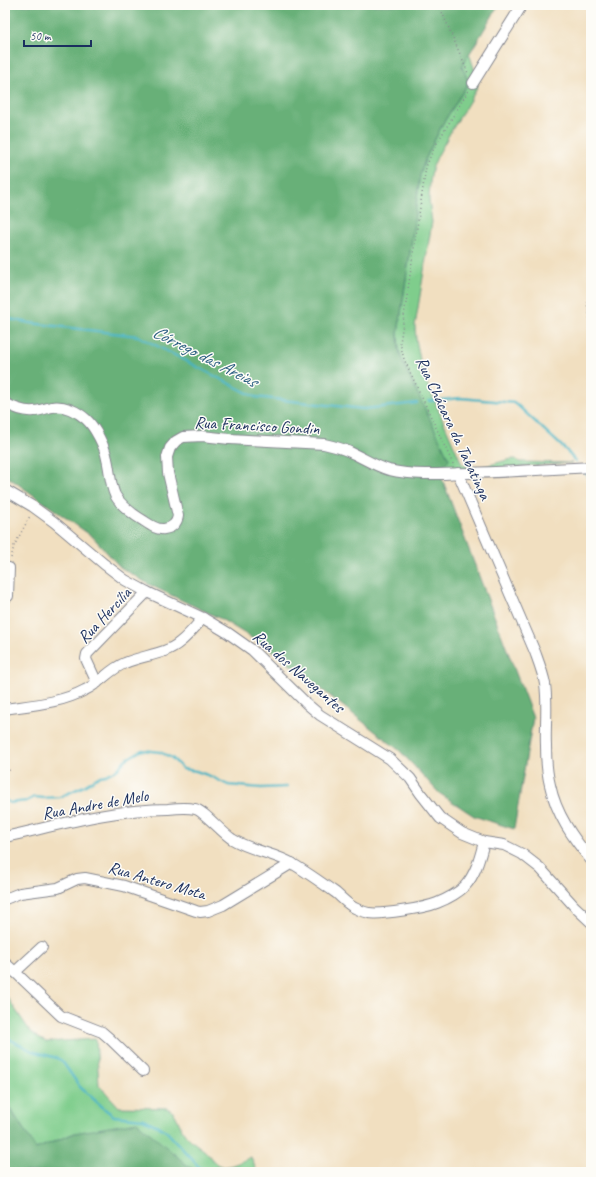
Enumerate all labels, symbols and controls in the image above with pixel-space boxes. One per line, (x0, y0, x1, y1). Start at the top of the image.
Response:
scale bar (24, 22, 91, 48)
text: 50 m (30, 28, 52, 44)
water label: Córrego das Areias (149, 320, 264, 393)
street label: Rua Chácara da Tabatinga (411, 353, 497, 505)
street label: Rua Francisco Gondin (194, 412, 320, 439)
street label: Rua Hercília (73, 582, 136, 648)
street label: Rua dos Navegantes (248, 626, 351, 718)
street label: Rua Andre de Melo (40, 785, 151, 824)
street label: Rua Antero Mota (106, 857, 210, 905)

